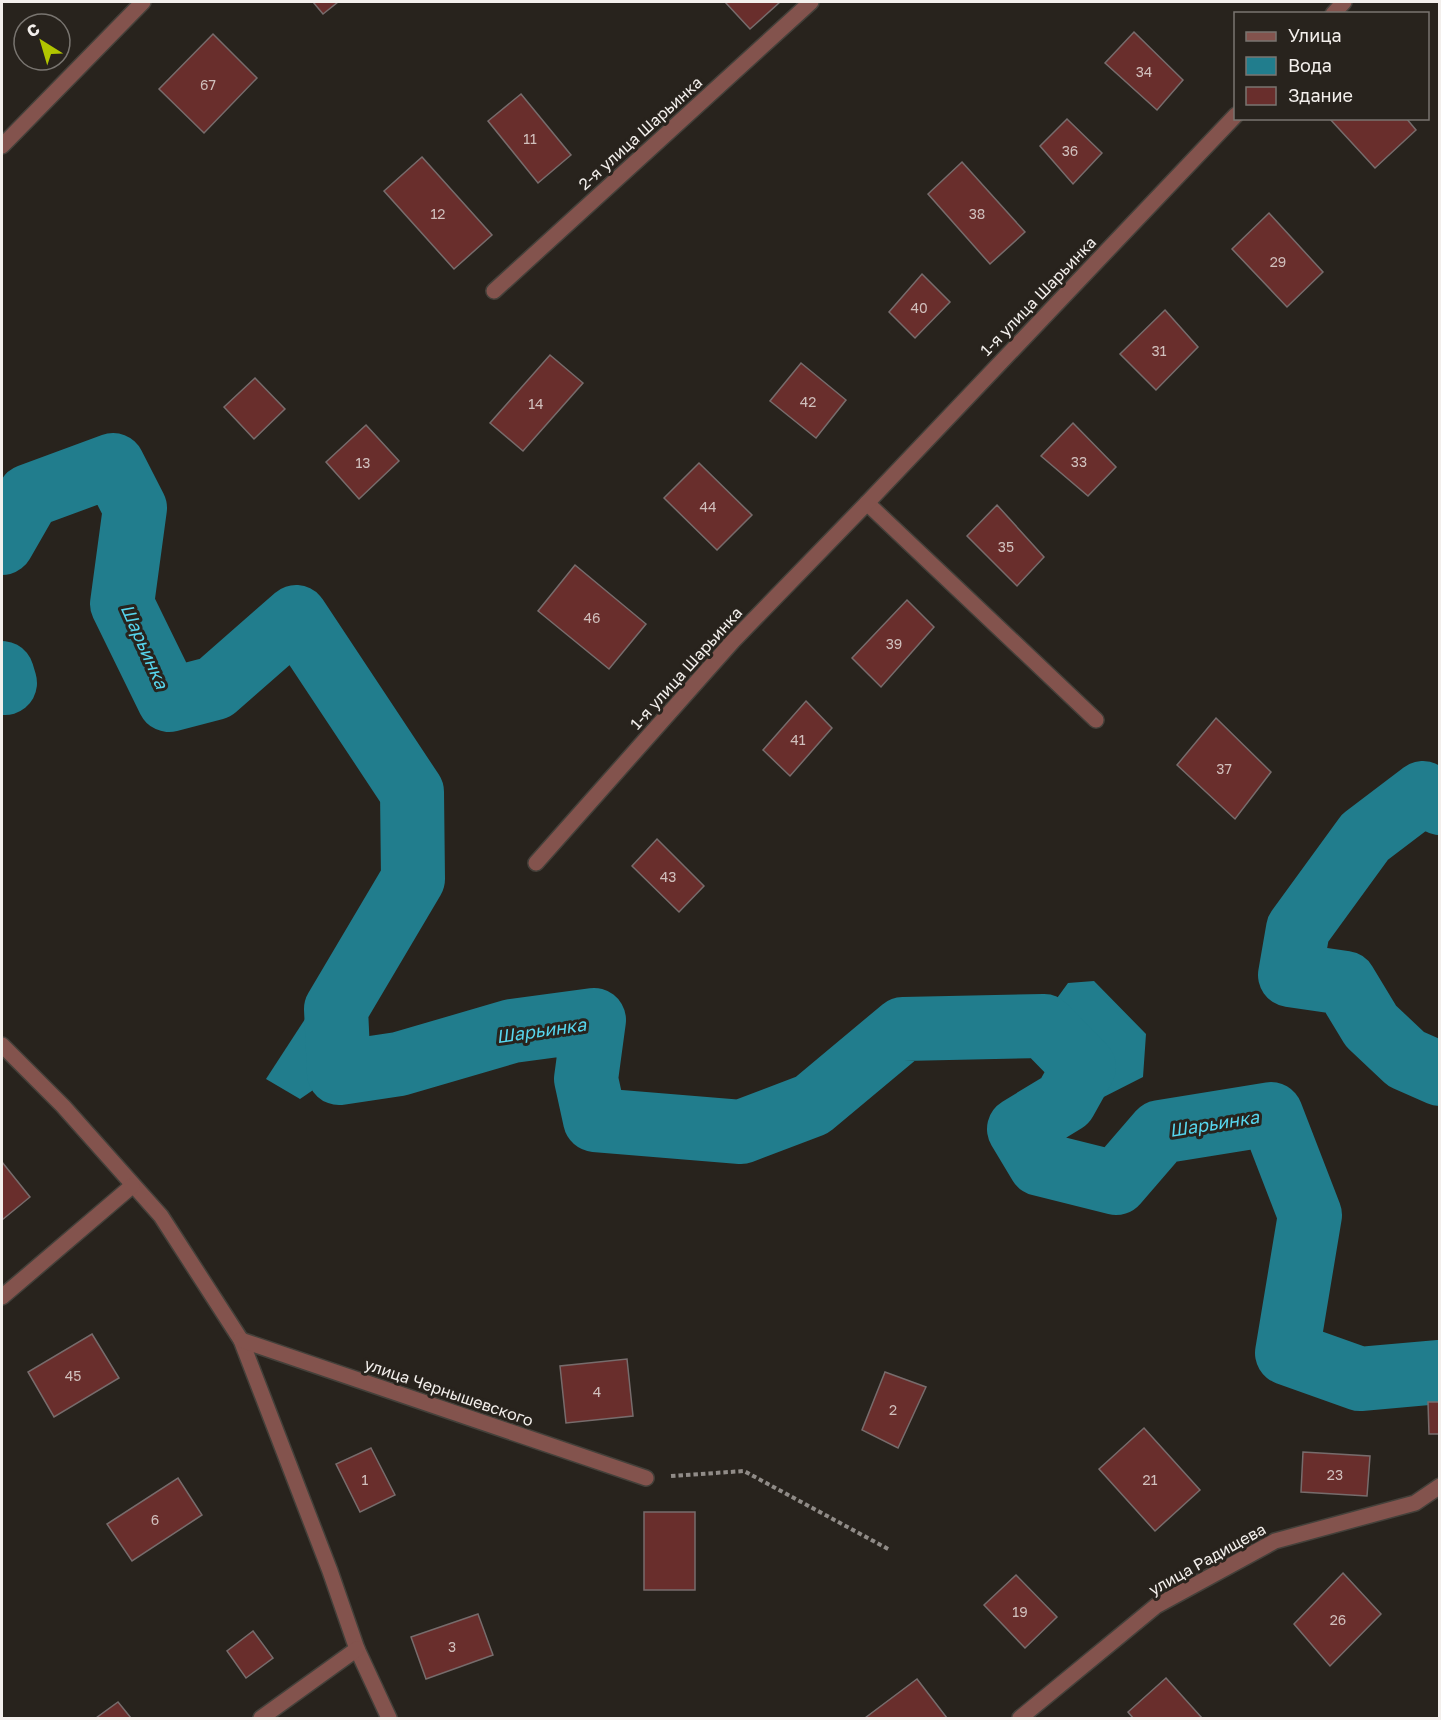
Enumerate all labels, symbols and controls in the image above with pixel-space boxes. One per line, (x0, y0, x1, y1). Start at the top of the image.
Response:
north arrow (12, 12, 72, 72)
legend (1234, 12, 1429, 120)
text: С (22, 19, 44, 41)
text: Улица (1288, 24, 1342, 46)
text: Вода (1288, 54, 1332, 76)
house number: 34 (1136, 63, 1152, 80)
street label: 2-я улица Шарьинка (574, 72, 706, 194)
house number: 67 (200, 76, 216, 93)
text: Здание (1288, 84, 1353, 106)
house number: 11 (523, 130, 537, 147)
house number: 36 (1062, 142, 1078, 159)
house number: 12 (431, 205, 445, 222)
house number: 38 (969, 205, 985, 222)
street label: 1-я улица Шарьинка (976, 232, 1100, 360)
house number: 29 (1270, 253, 1286, 270)
house number: 40 (910, 299, 928, 316)
house number: 31 (1152, 342, 1167, 359)
house number: 42 (800, 393, 816, 410)
house number: 14 (528, 395, 544, 412)
house number: 33 (1071, 453, 1087, 470)
house number: 13 (356, 454, 370, 471)
house number: 44 (699, 498, 717, 515)
house number: 35 (998, 538, 1014, 555)
water label: Шарьинка (117, 600, 174, 693)
street label: 1-я улица Шарьинка (626, 603, 746, 733)
house number: 46 (583, 609, 601, 626)
house number: 39 (886, 635, 902, 652)
house number: 41 (790, 731, 806, 748)
house number: 37 (1216, 760, 1232, 777)
house number: 43 (660, 868, 676, 885)
water label: Шарьинка (495, 1013, 588, 1047)
water label: Шарьинка (1168, 1105, 1261, 1141)
street label: улица Чернышевского (362, 1354, 536, 1430)
house number: 45 (65, 1367, 81, 1384)
house number: 4 (593, 1383, 601, 1400)
house number: 2 (889, 1401, 897, 1418)
house number: 23 (1327, 1466, 1343, 1483)
house number: 1 (362, 1471, 369, 1488)
house number: 21 (1143, 1471, 1158, 1488)
house number: 6 (151, 1511, 159, 1528)
street label: улица Радищева (1145, 1519, 1269, 1599)
house number: 19 (1012, 1603, 1028, 1620)
house number: 26 (1330, 1611, 1346, 1628)
house number: 3 (448, 1638, 456, 1655)

